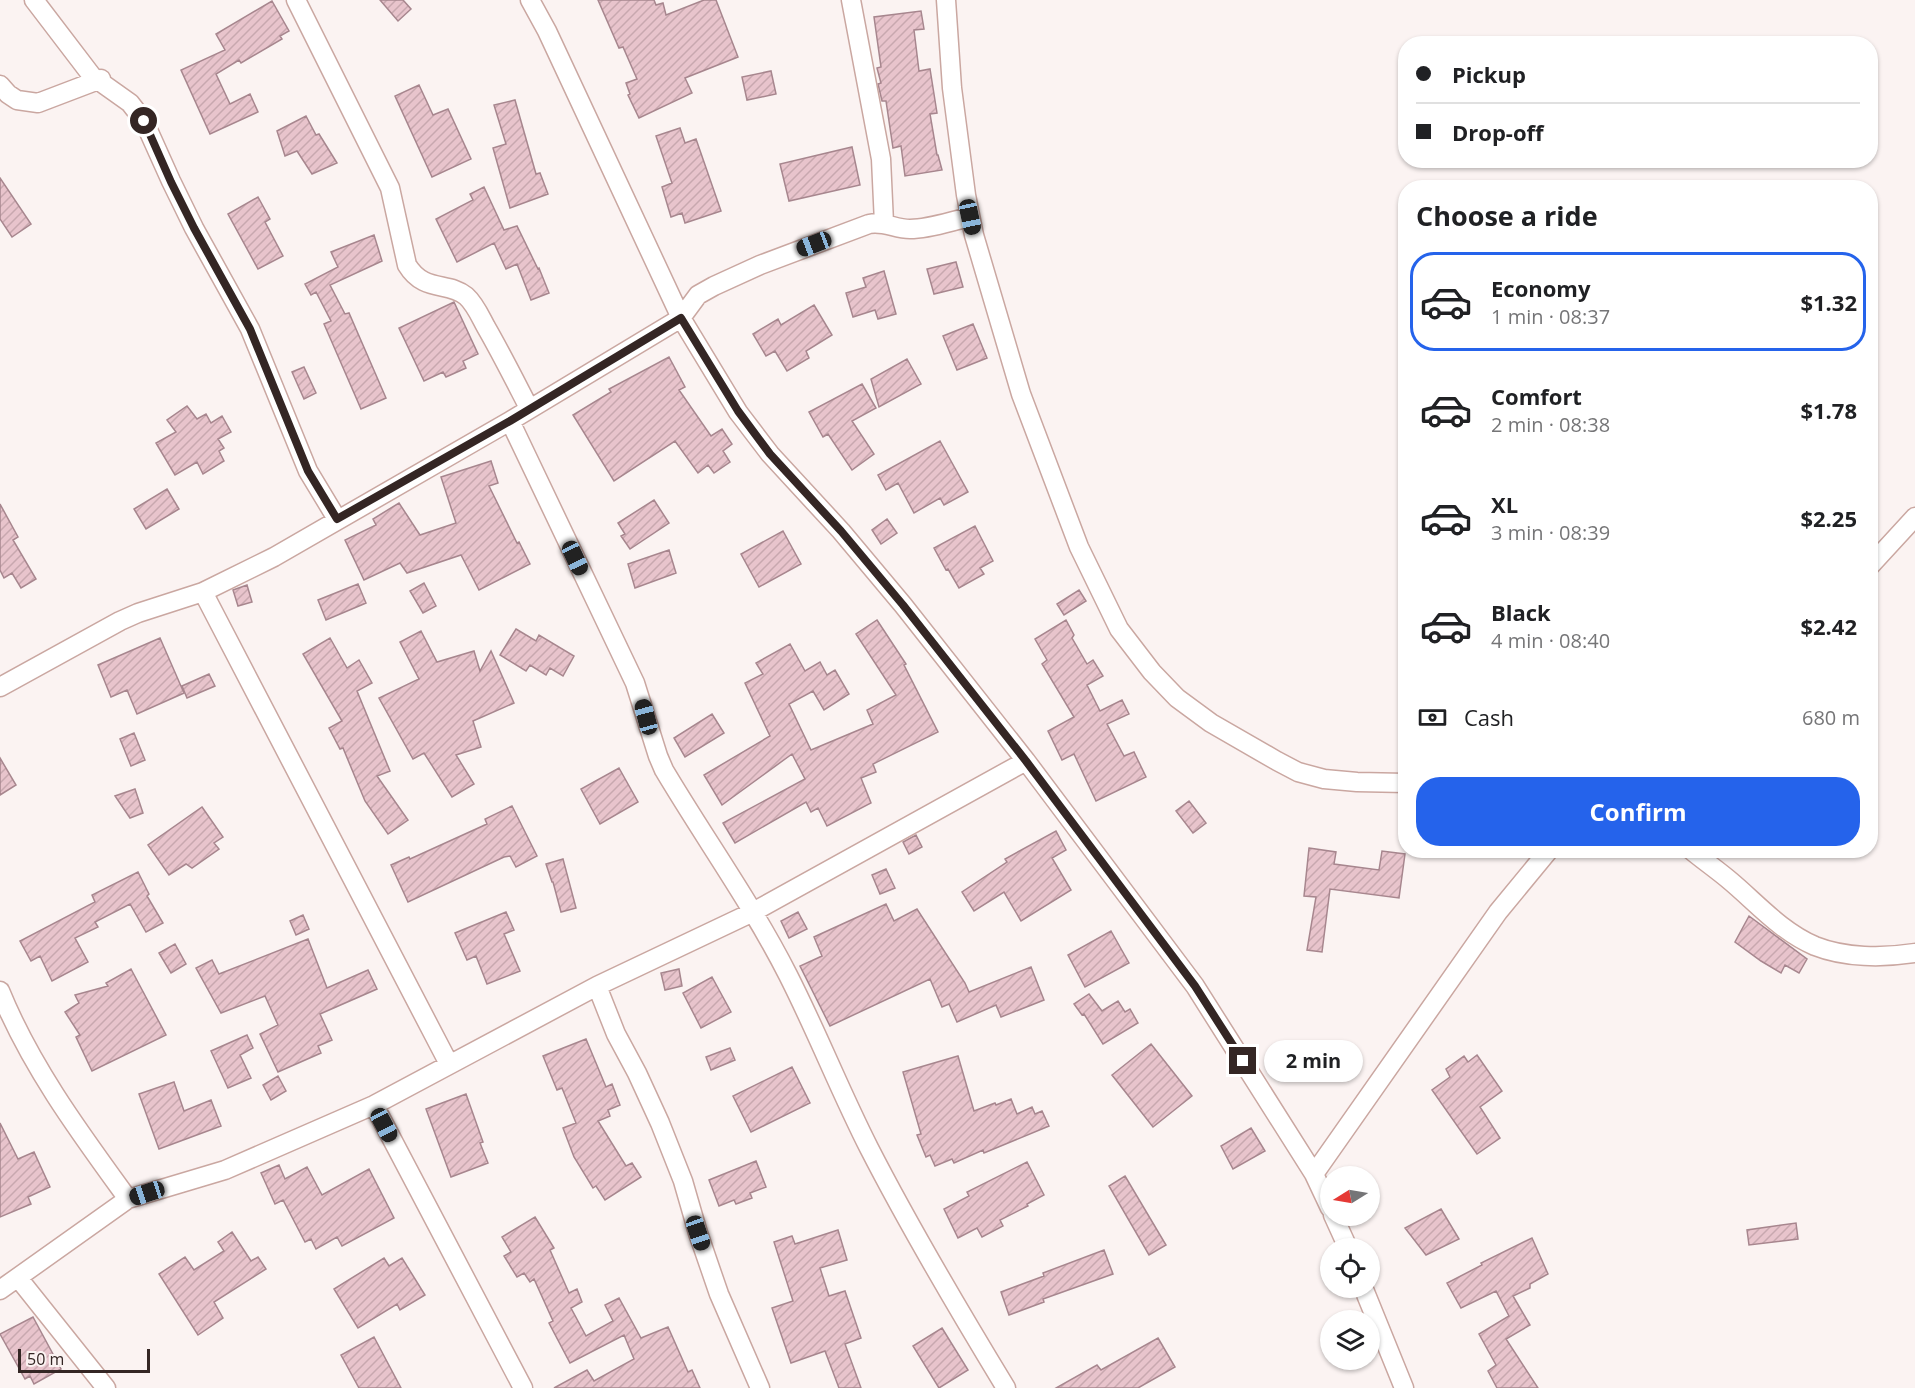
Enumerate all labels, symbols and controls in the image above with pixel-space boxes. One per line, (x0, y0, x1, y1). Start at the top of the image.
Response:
text: Pickup (1452, 59, 1526, 89)
route start (130, 107, 157, 134)
text: Drop-off (1452, 117, 1544, 147)
text: Choose a ride (1416, 197, 1598, 234)
car (957, 198, 983, 236)
car (794, 229, 834, 259)
text: Economy (1491, 273, 1590, 303)
icon: car (1419, 275, 1473, 329)
text: $1.32 (1800, 287, 1857, 317)
text: 1 min · 08:37 (1491, 303, 1610, 330)
text: Comfort (1491, 381, 1582, 411)
icon: car (1419, 383, 1473, 437)
text: $1.78 (1800, 395, 1857, 425)
text: 2 min · 08:38 (1491, 411, 1610, 438)
text: XL (1491, 489, 1518, 519)
icon: car (1419, 491, 1473, 545)
text: $2.25 (1800, 503, 1857, 533)
text: 3 min · 08:39 (1491, 519, 1610, 546)
car (559, 538, 591, 578)
text: Black (1491, 597, 1551, 627)
icon: car (1419, 599, 1473, 653)
text: $2.42 (1800, 611, 1857, 641)
text: 4 min · 08:40 (1491, 627, 1610, 654)
car (633, 697, 659, 737)
icon: cash (1416, 701, 1449, 734)
text: Cash (1464, 702, 1514, 732)
text: 680 m (1802, 704, 1860, 731)
button: Confirm (1416, 777, 1860, 846)
callout: 2 min (1264, 1040, 1363, 1082)
route end (1229, 1047, 1256, 1074)
text: 2 min (1286, 1047, 1341, 1074)
car (368, 1105, 400, 1145)
north arrow (1320, 1166, 1380, 1226)
map controls (1320, 1166, 1380, 1370)
car (127, 1179, 167, 1207)
car (684, 1213, 712, 1253)
button: locate (1320, 1238, 1380, 1298)
button: layers (1320, 1310, 1380, 1370)
scale bar (18, 1346, 150, 1374)
text: 50 m (27, 1348, 64, 1370)

